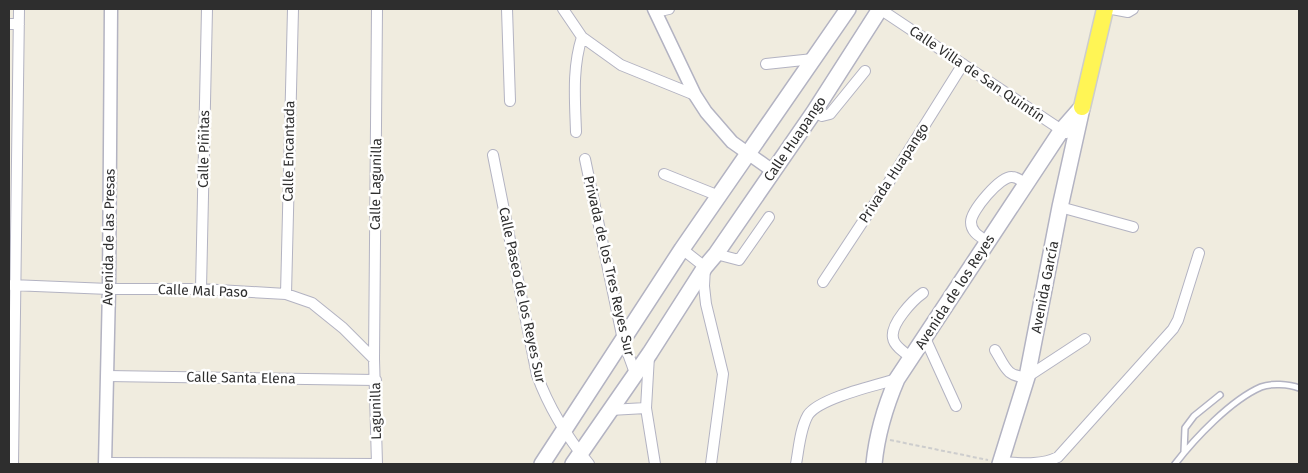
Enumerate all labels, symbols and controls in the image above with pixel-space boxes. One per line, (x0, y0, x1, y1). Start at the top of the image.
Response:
street label: Calle Villa de San Quintín (906, 22, 1048, 126)
street label: Calle Huapango (760, 93, 830, 185)
street label: Calle Encantada (280, 100, 298, 202)
street label: Calle Piñitas (195, 109, 213, 188)
street label: Privada Huapango (855, 120, 933, 226)
street label: Calle Lagunilla (367, 138, 385, 230)
street label: Avenida de las Presas (99, 168, 119, 305)
street label: Privada de los Tres Reyes Sur (580, 174, 638, 358)
street label: Calle Paseo de los Reyes Sur (495, 205, 549, 385)
street label: Avenida de los Reyes (912, 231, 999, 353)
street label: Avenida García (1028, 239, 1062, 335)
street label: Calle Mal Paso (158, 281, 248, 301)
street label: Calle Santa Elena (186, 369, 296, 387)
street label: Lagunilla (367, 382, 385, 440)

